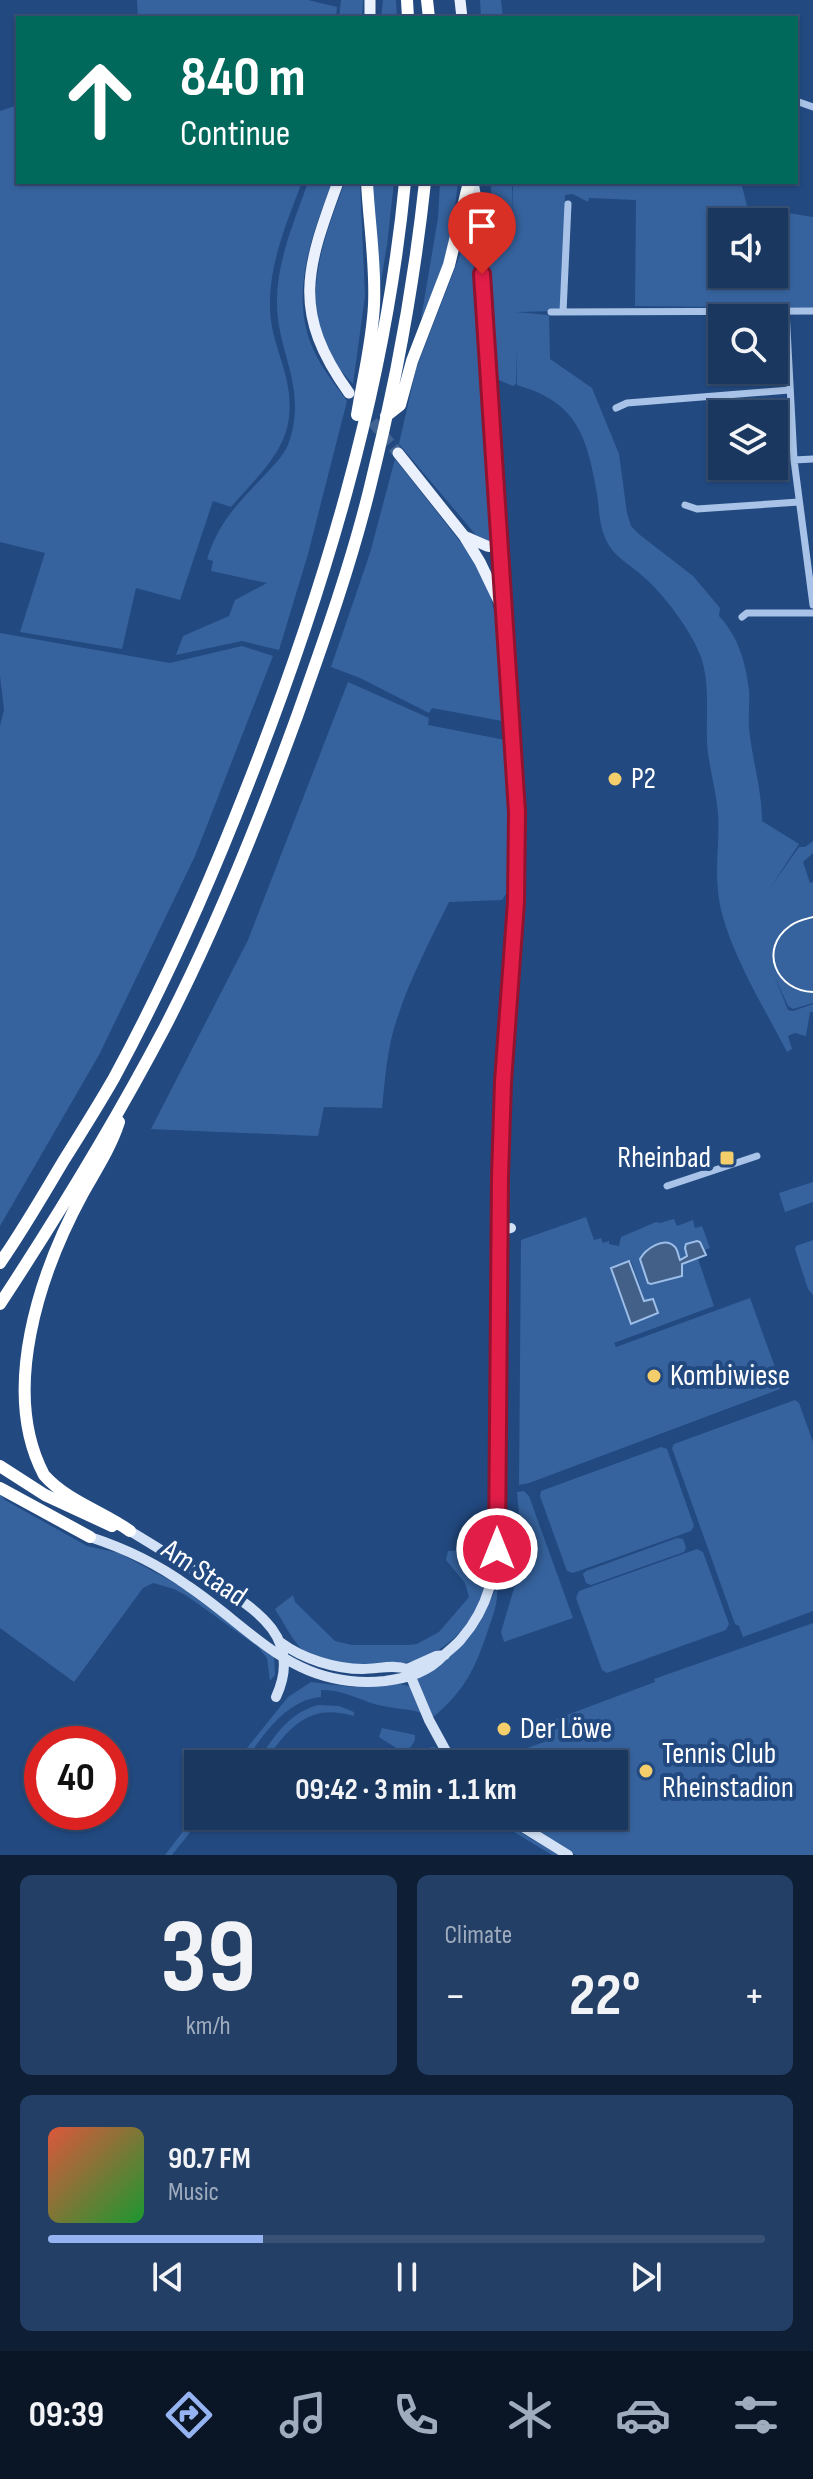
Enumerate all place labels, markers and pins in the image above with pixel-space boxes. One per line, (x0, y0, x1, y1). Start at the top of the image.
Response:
pin (448, 192, 516, 274)
place label: P2 (631, 761, 656, 797)
marker: P2 (606, 770, 624, 788)
place label: Rheinbad (617, 1140, 711, 1176)
marker: Rheinbad (718, 1149, 736, 1167)
place label: Kombiwiese (670, 1358, 790, 1394)
marker: Kombiwiese (645, 1367, 663, 1385)
place label: Der Löwe (520, 1711, 612, 1747)
marker: Der Löwe (495, 1720, 513, 1738)
place label: Tennis Club Rheinstadion (662, 1736, 794, 1806)
marker: Tennis Club Rheinstadion (637, 1762, 655, 1780)

